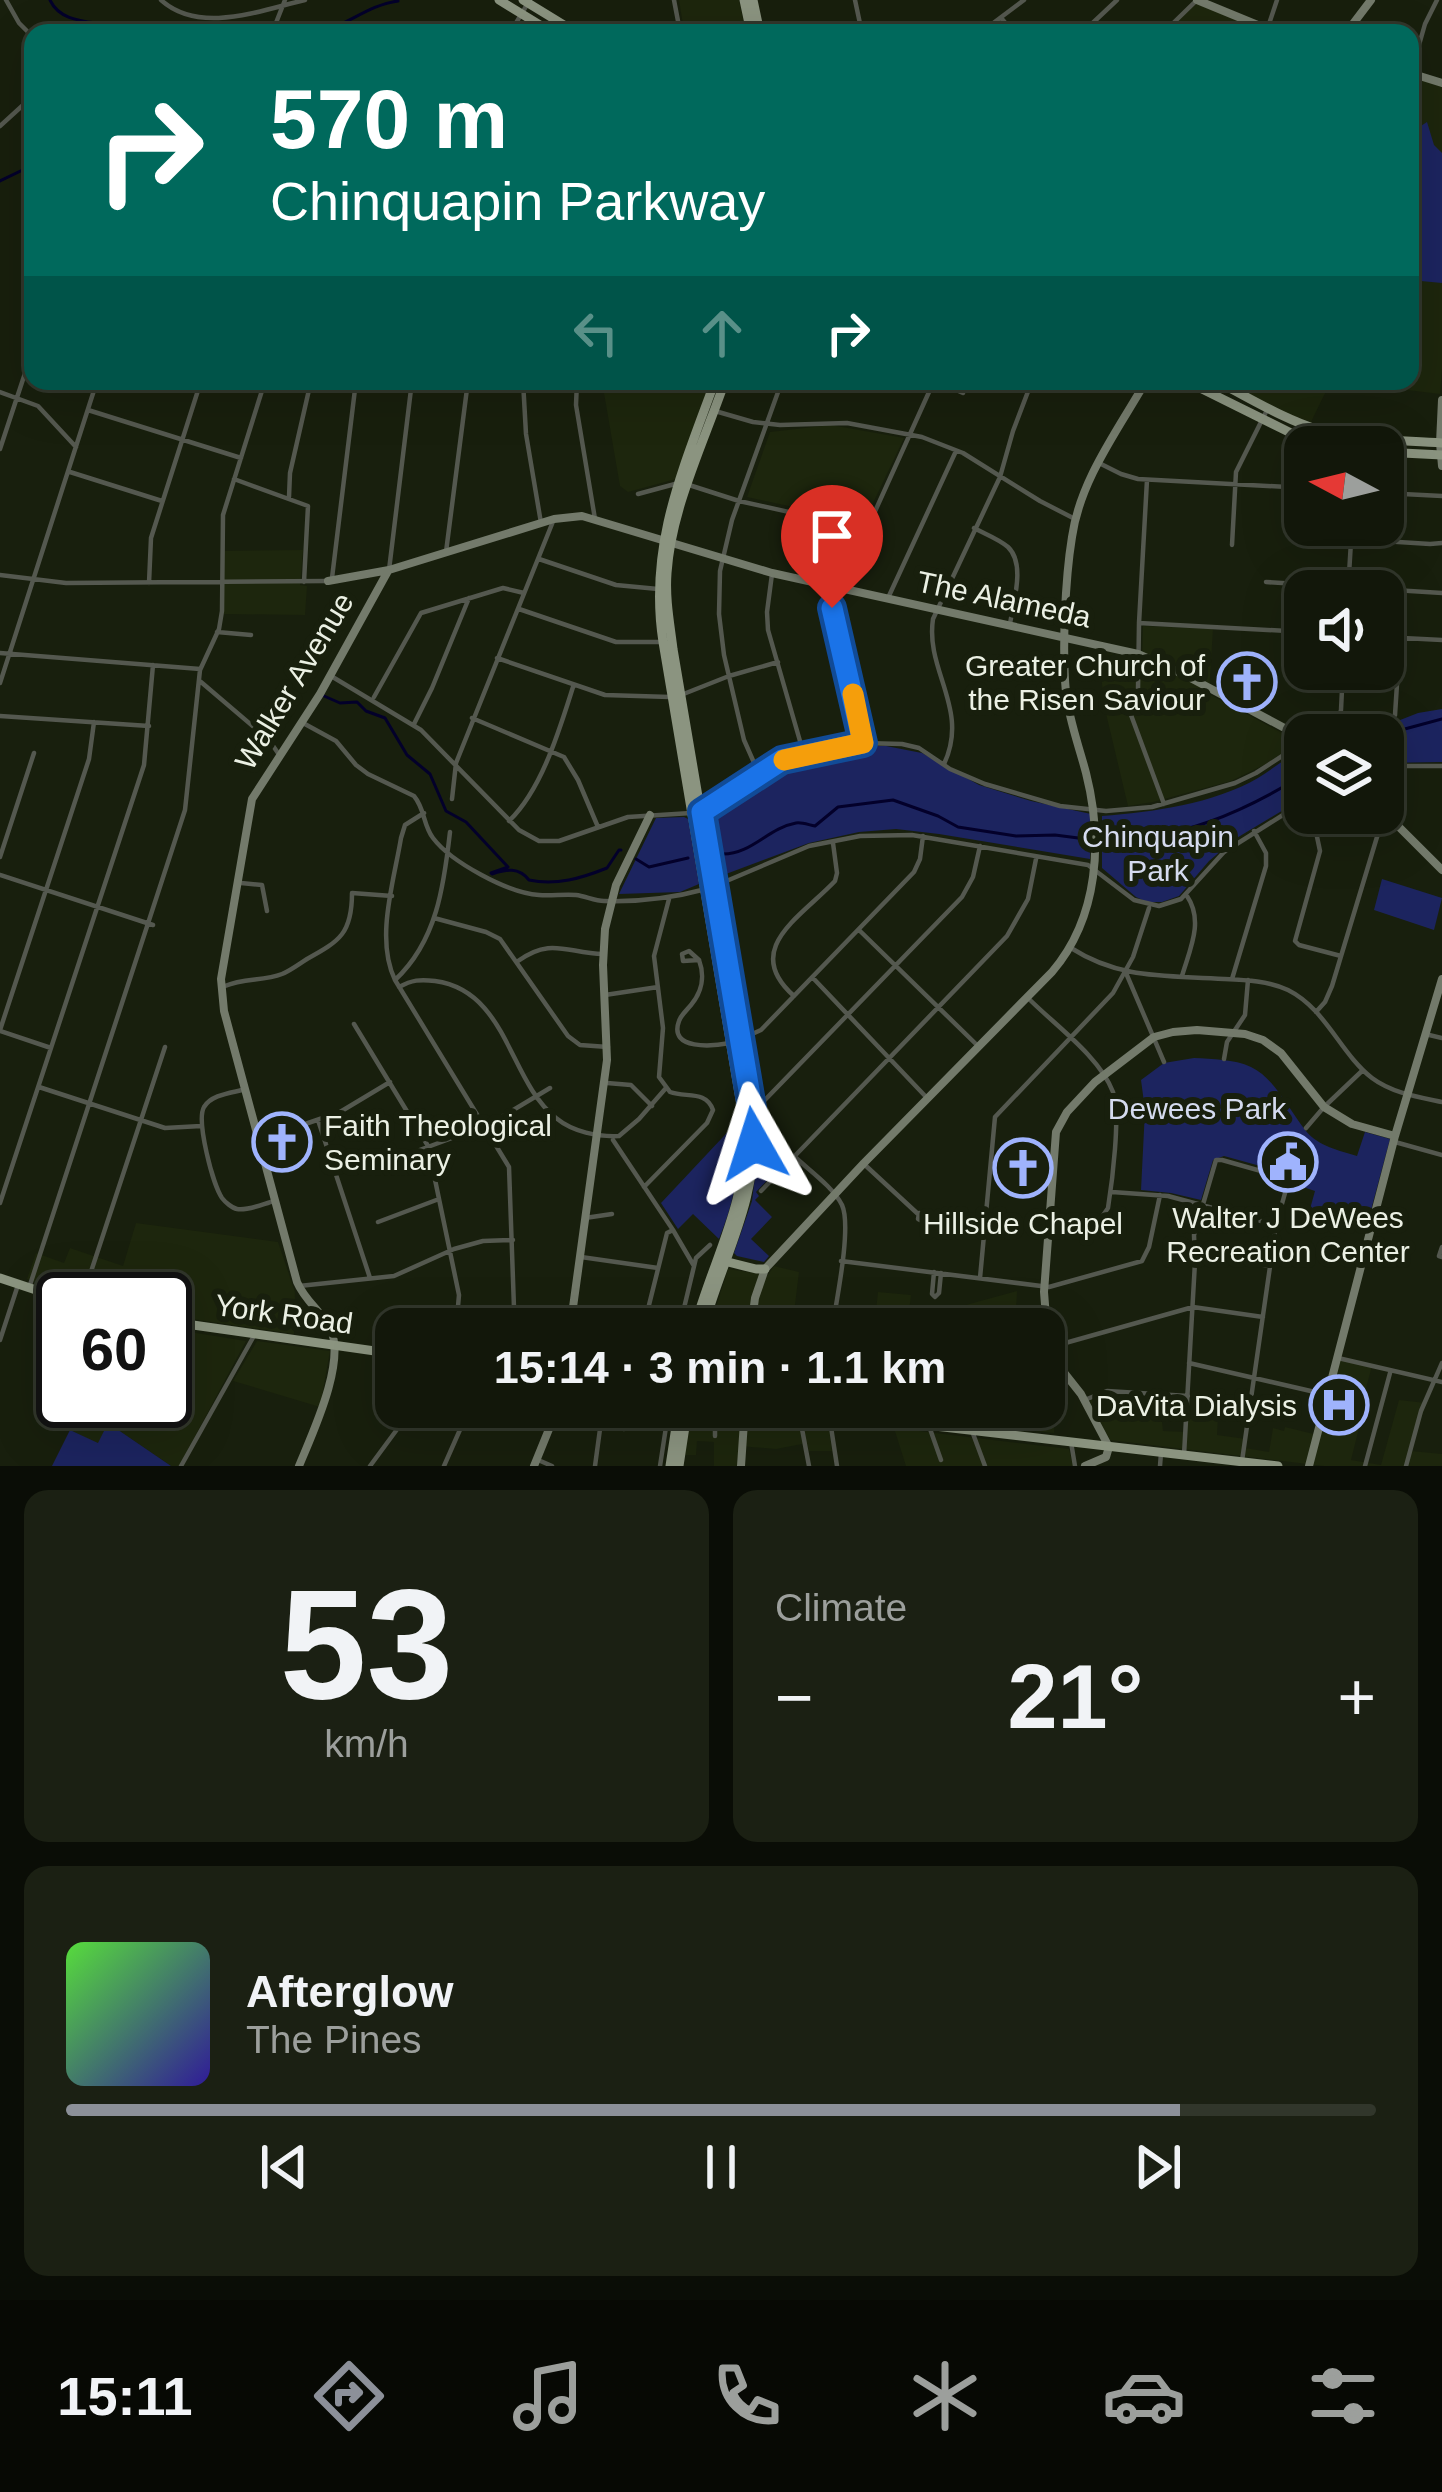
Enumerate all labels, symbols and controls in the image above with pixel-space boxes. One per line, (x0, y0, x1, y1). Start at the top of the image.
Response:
icon: right (72, 72, 228, 228)
text: 570 m (270, 72, 508, 166)
text: Chinquapin Parkway (270, 171, 765, 231)
icon: left (563, 300, 629, 366)
icon: ahead (689, 300, 755, 366)
icon: right (815, 300, 881, 366)
north arrow (1284, 426, 1404, 546)
map controls (1284, 426, 1404, 834)
pin (781, 485, 883, 608)
icon: arrive (799, 503, 865, 569)
street label: The Alameda (914, 564, 1094, 634)
button: sound (1284, 570, 1404, 690)
street label: Walker Avenue (228, 587, 360, 775)
place label: Greater Church of the Risen Saviour (965, 649, 1206, 716)
church icon: Greater Church of the Risen Saviour (1216, 651, 1278, 713)
button: layers (1284, 714, 1404, 834)
park label: Chinquapin Park (1082, 820, 1234, 887)
position arrow (691, 1081, 817, 1207)
park label: Dewees Park (1108, 1092, 1287, 1125)
place label: Faith Theological Seminary (324, 1109, 552, 1176)
church icon: Faith Theological Seminary (251, 1111, 313, 1173)
public building icon: Walter J DeWees Recreation Center (1257, 1131, 1319, 1193)
church icon: Hillside Chapel (992, 1137, 1054, 1199)
place label: Walter J DeWees Recreation Center (1166, 1201, 1410, 1268)
place label: Hillside Chapel (923, 1207, 1123, 1240)
speed limit sign: 60 (36, 1272, 192, 1428)
street label: York Road (213, 1288, 355, 1340)
text: 15:14 · 3 min · 1.1 km (494, 1342, 946, 1393)
hospital icon: DaVita Dialysis (1308, 1374, 1370, 1436)
place label: DaVita Dialysis (1096, 1389, 1297, 1422)
text: 53 (280, 1557, 453, 1731)
text: Climate (775, 1586, 907, 1629)
text: 21° (1007, 1647, 1144, 1747)
text: − (775, 1660, 814, 1734)
text: + (1337, 1660, 1376, 1734)
text: km/h (324, 1722, 409, 1765)
text: Afterglow (246, 1966, 454, 2017)
text: The Pines (246, 2018, 422, 2061)
icon: previous (251, 2134, 317, 2200)
icon: pause (688, 2134, 754, 2200)
icon: next (1125, 2134, 1191, 2200)
icon: directions (307, 2354, 391, 2438)
icon: music (506, 2354, 590, 2438)
icon: phone (705, 2354, 789, 2438)
icon: climate (903, 2354, 987, 2438)
icon: car (1102, 2354, 1186, 2438)
icon: filters (1301, 2354, 1385, 2438)
text: 15:11 (57, 2366, 192, 2426)

